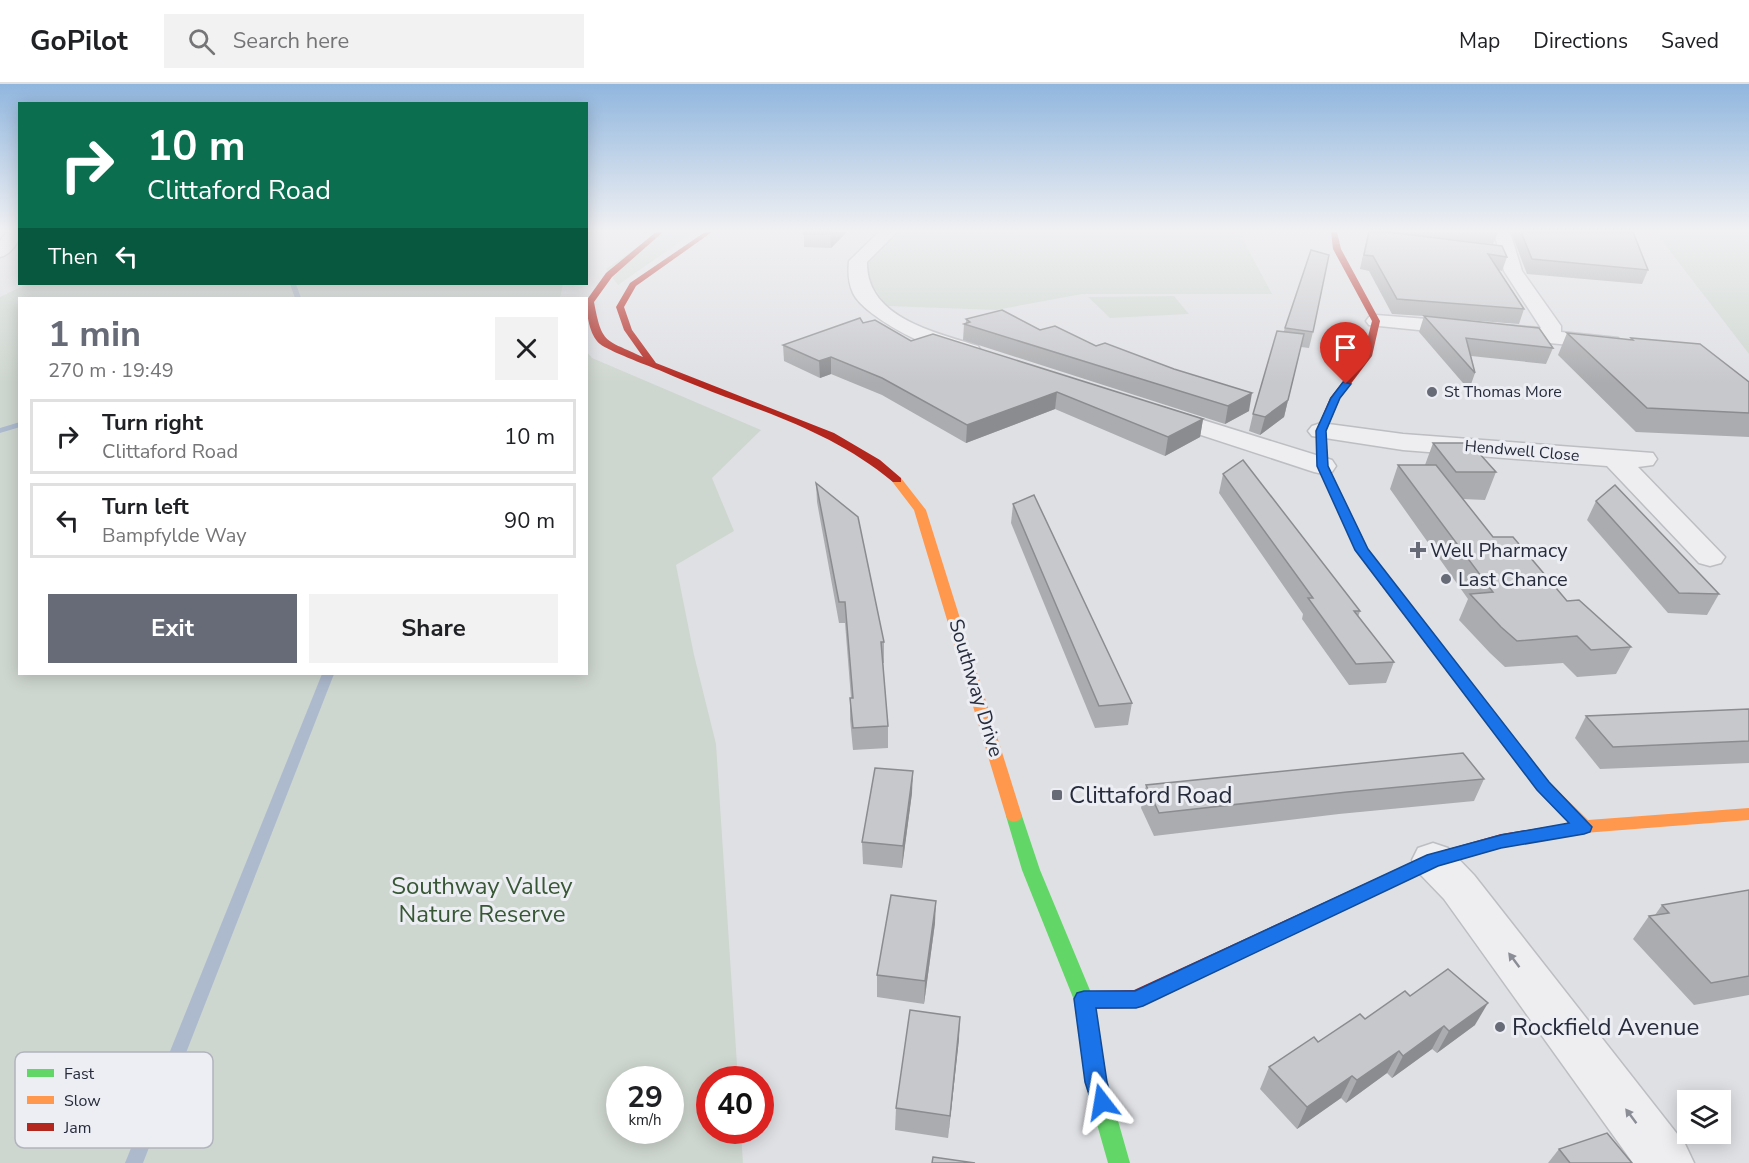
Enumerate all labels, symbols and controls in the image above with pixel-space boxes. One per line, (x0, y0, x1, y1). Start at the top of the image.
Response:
search box (164, 14, 584, 68)
text: GoPilot (30, 22, 128, 60)
icon: search (185, 25, 218, 58)
text: Search here (233, 26, 349, 56)
text: Map (1459, 27, 1500, 55)
text: Directions (1533, 27, 1628, 55)
text: Saved (1661, 27, 1719, 55)
text: 10 m (147, 118, 246, 175)
icon: right (48, 126, 126, 204)
text: Clittaford Road (147, 172, 331, 209)
icon: left (110, 240, 143, 273)
text: Then (48, 242, 98, 272)
text: 1 min (48, 310, 141, 359)
button: close (495, 317, 558, 380)
pin (1320, 322, 1371, 384)
icon: arrive (1329, 331, 1362, 364)
text: 270 m · 19:49 (48, 357, 174, 384)
place label: St Thomas More (1444, 381, 1562, 403)
marker: St Thomas More (1425, 385, 1439, 399)
text: Turn right (102, 408, 203, 438)
icon: right (51, 420, 84, 453)
text: 10 m (504, 422, 555, 452)
street label: Hendwell Close (1464, 435, 1580, 467)
text: Clittaford Road (102, 438, 238, 465)
text: Turn left (102, 492, 189, 522)
icon: left (51, 504, 84, 537)
text: 90 m (504, 506, 555, 536)
text: Bampfylde Way (102, 522, 247, 549)
place label: Well Pharmacy (1430, 537, 1568, 564)
marker: Well Pharmacy (1411, 543, 1425, 557)
place label: Last Chance (1458, 566, 1568, 593)
marker: Last Chance (1439, 572, 1453, 586)
button: Exit (48, 594, 297, 663)
button: Share (309, 594, 558, 663)
street label: Southway Drive (942, 616, 1010, 760)
place label: Clittaford Road (1069, 779, 1232, 811)
marker: Clittaford Road (1050, 788, 1064, 802)
park label: Southway Valley Nature Reserve (391, 870, 573, 930)
one-way arrow (1508, 953, 1520, 969)
place label: Rockfield Avenue (1512, 1011, 1699, 1043)
marker: Rockfield Avenue (1493, 1020, 1507, 1034)
legend (15, 1052, 213, 1148)
text: Fast (64, 1063, 95, 1085)
speed limit sign: 40 (696, 1066, 774, 1144)
position arrow (1070, 1070, 1134, 1134)
text: 29 (627, 1077, 663, 1118)
text: Slow (64, 1090, 101, 1112)
map controls (1677, 1090, 1731, 1144)
button: layers (1677, 1090, 1731, 1144)
one-way arrow (1626, 1109, 1638, 1124)
text: km/h (628, 1110, 662, 1130)
text: Jam (63, 1117, 91, 1139)

